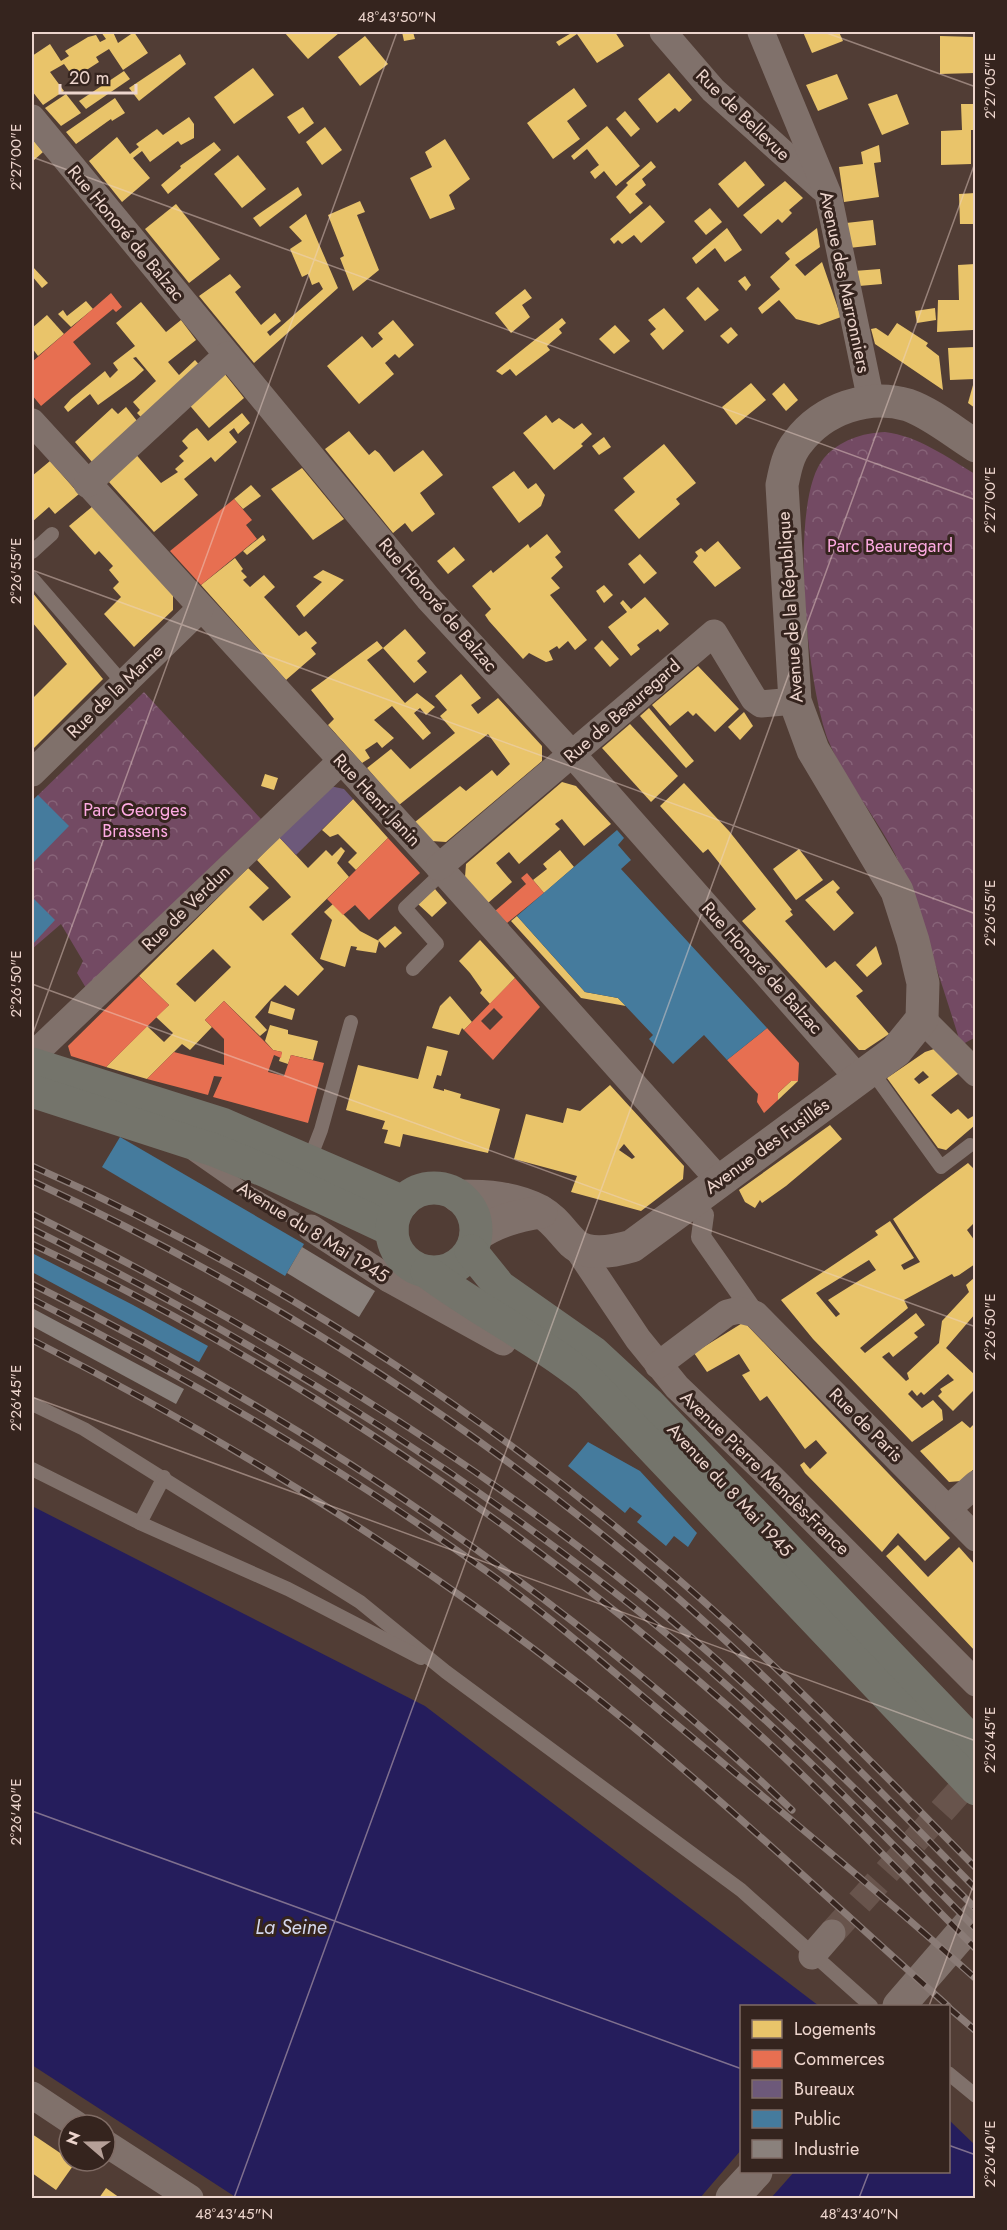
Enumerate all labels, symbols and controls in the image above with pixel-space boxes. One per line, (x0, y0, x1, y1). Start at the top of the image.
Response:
text: 48°43'50"N (358, 6, 436, 28)
text: 2°27'05"E (979, 53, 1001, 119)
scale bar (60, 57, 136, 95)
street label: Rue de Bellevue (690, 63, 796, 167)
text: 20 m (69, 65, 109, 91)
text: 2°27'00"E (5, 124, 27, 190)
street label: Rue Honoré de Balzac (61, 160, 191, 306)
street label: Avenue des Marronniers (813, 189, 877, 375)
text: 2°27'00"E (979, 467, 1001, 533)
street label: Avenue de la République (770, 510, 810, 704)
street label: Rue Honoré de Balzac (372, 532, 504, 678)
park label: Parc Beauregard (827, 533, 953, 559)
text: 2°26'55"E (5, 538, 27, 604)
street label: Rue de la Marne (61, 638, 169, 744)
street label: Rue de Beauregard (558, 653, 686, 769)
street label: Rue Henri Janin (327, 748, 427, 852)
park label: Parc Georges Brassens (83, 797, 187, 844)
street label: Rue de Verdun (136, 859, 236, 957)
text: 2°26'55"E (979, 880, 1001, 946)
street label: Rue Honoré de Balzac (695, 896, 829, 1040)
text: 2°26'50"E (5, 951, 27, 1017)
street label: Avenue des Fusillés (699, 1092, 835, 1200)
street label: Avenue du 8 Mai 1945 (232, 1175, 394, 1289)
text: 2°26'50"E (979, 1294, 1001, 1360)
text: 2°26'45"E (5, 1365, 27, 1431)
street label: Rue de Paris (823, 1382, 909, 1468)
street label: Avenue Pierre Mendès-France (674, 1385, 856, 1561)
street label: Avenue du 8 Mai 1945 (661, 1417, 799, 1563)
text: 2°26'45"E (979, 1707, 1001, 1773)
text: 2°26'40"E (5, 1778, 27, 1846)
water label: La Seine (255, 1913, 327, 1942)
legend (740, 2005, 950, 2173)
text: Logements (794, 2016, 876, 2042)
text: Commerces (794, 2046, 885, 2072)
text: Bureaux (794, 2076, 855, 2102)
text: Public (794, 2106, 841, 2132)
north arrow (57, 2113, 117, 2173)
text: 2°26'40"E (979, 2120, 1001, 2188)
text: N (60, 2128, 86, 2148)
text: Industrie (794, 2136, 859, 2162)
text: 48°43'45"N (195, 2203, 273, 2225)
text: 48°43'40"N (820, 2203, 898, 2225)

